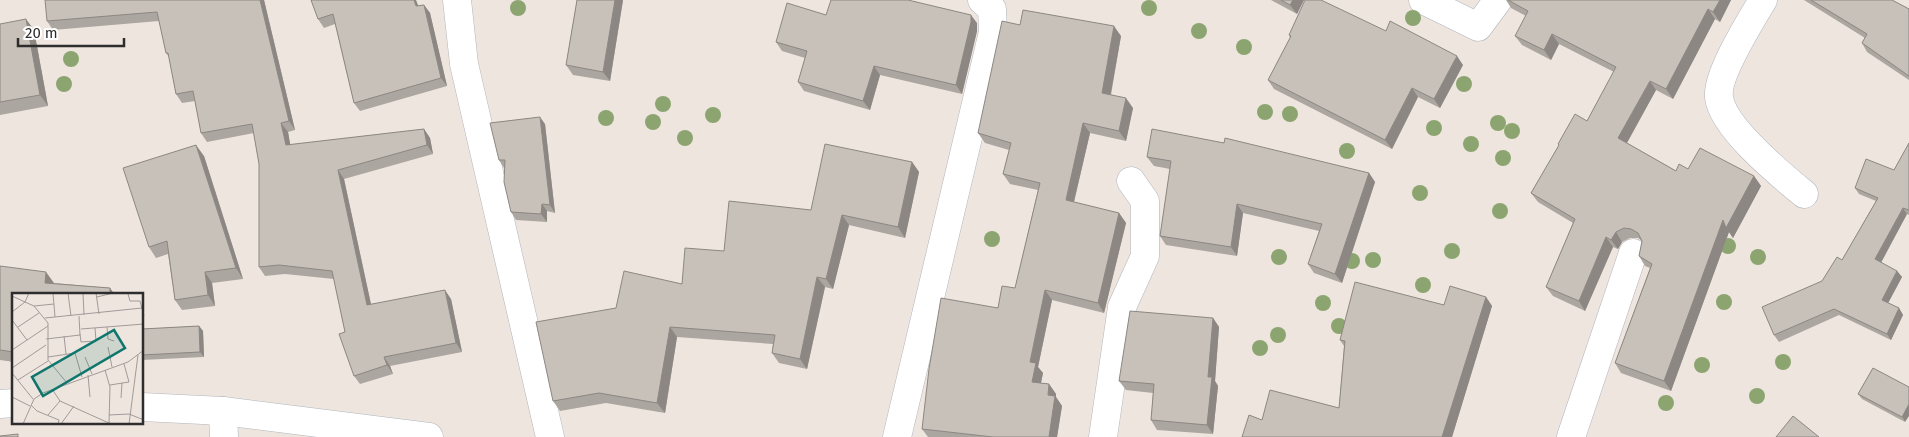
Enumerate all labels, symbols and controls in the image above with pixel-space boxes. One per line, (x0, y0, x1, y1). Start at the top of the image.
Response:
scale bar (18, 15, 124, 47)
text: 20 m (25, 24, 58, 42)
inset map (12, 293, 144, 424)

